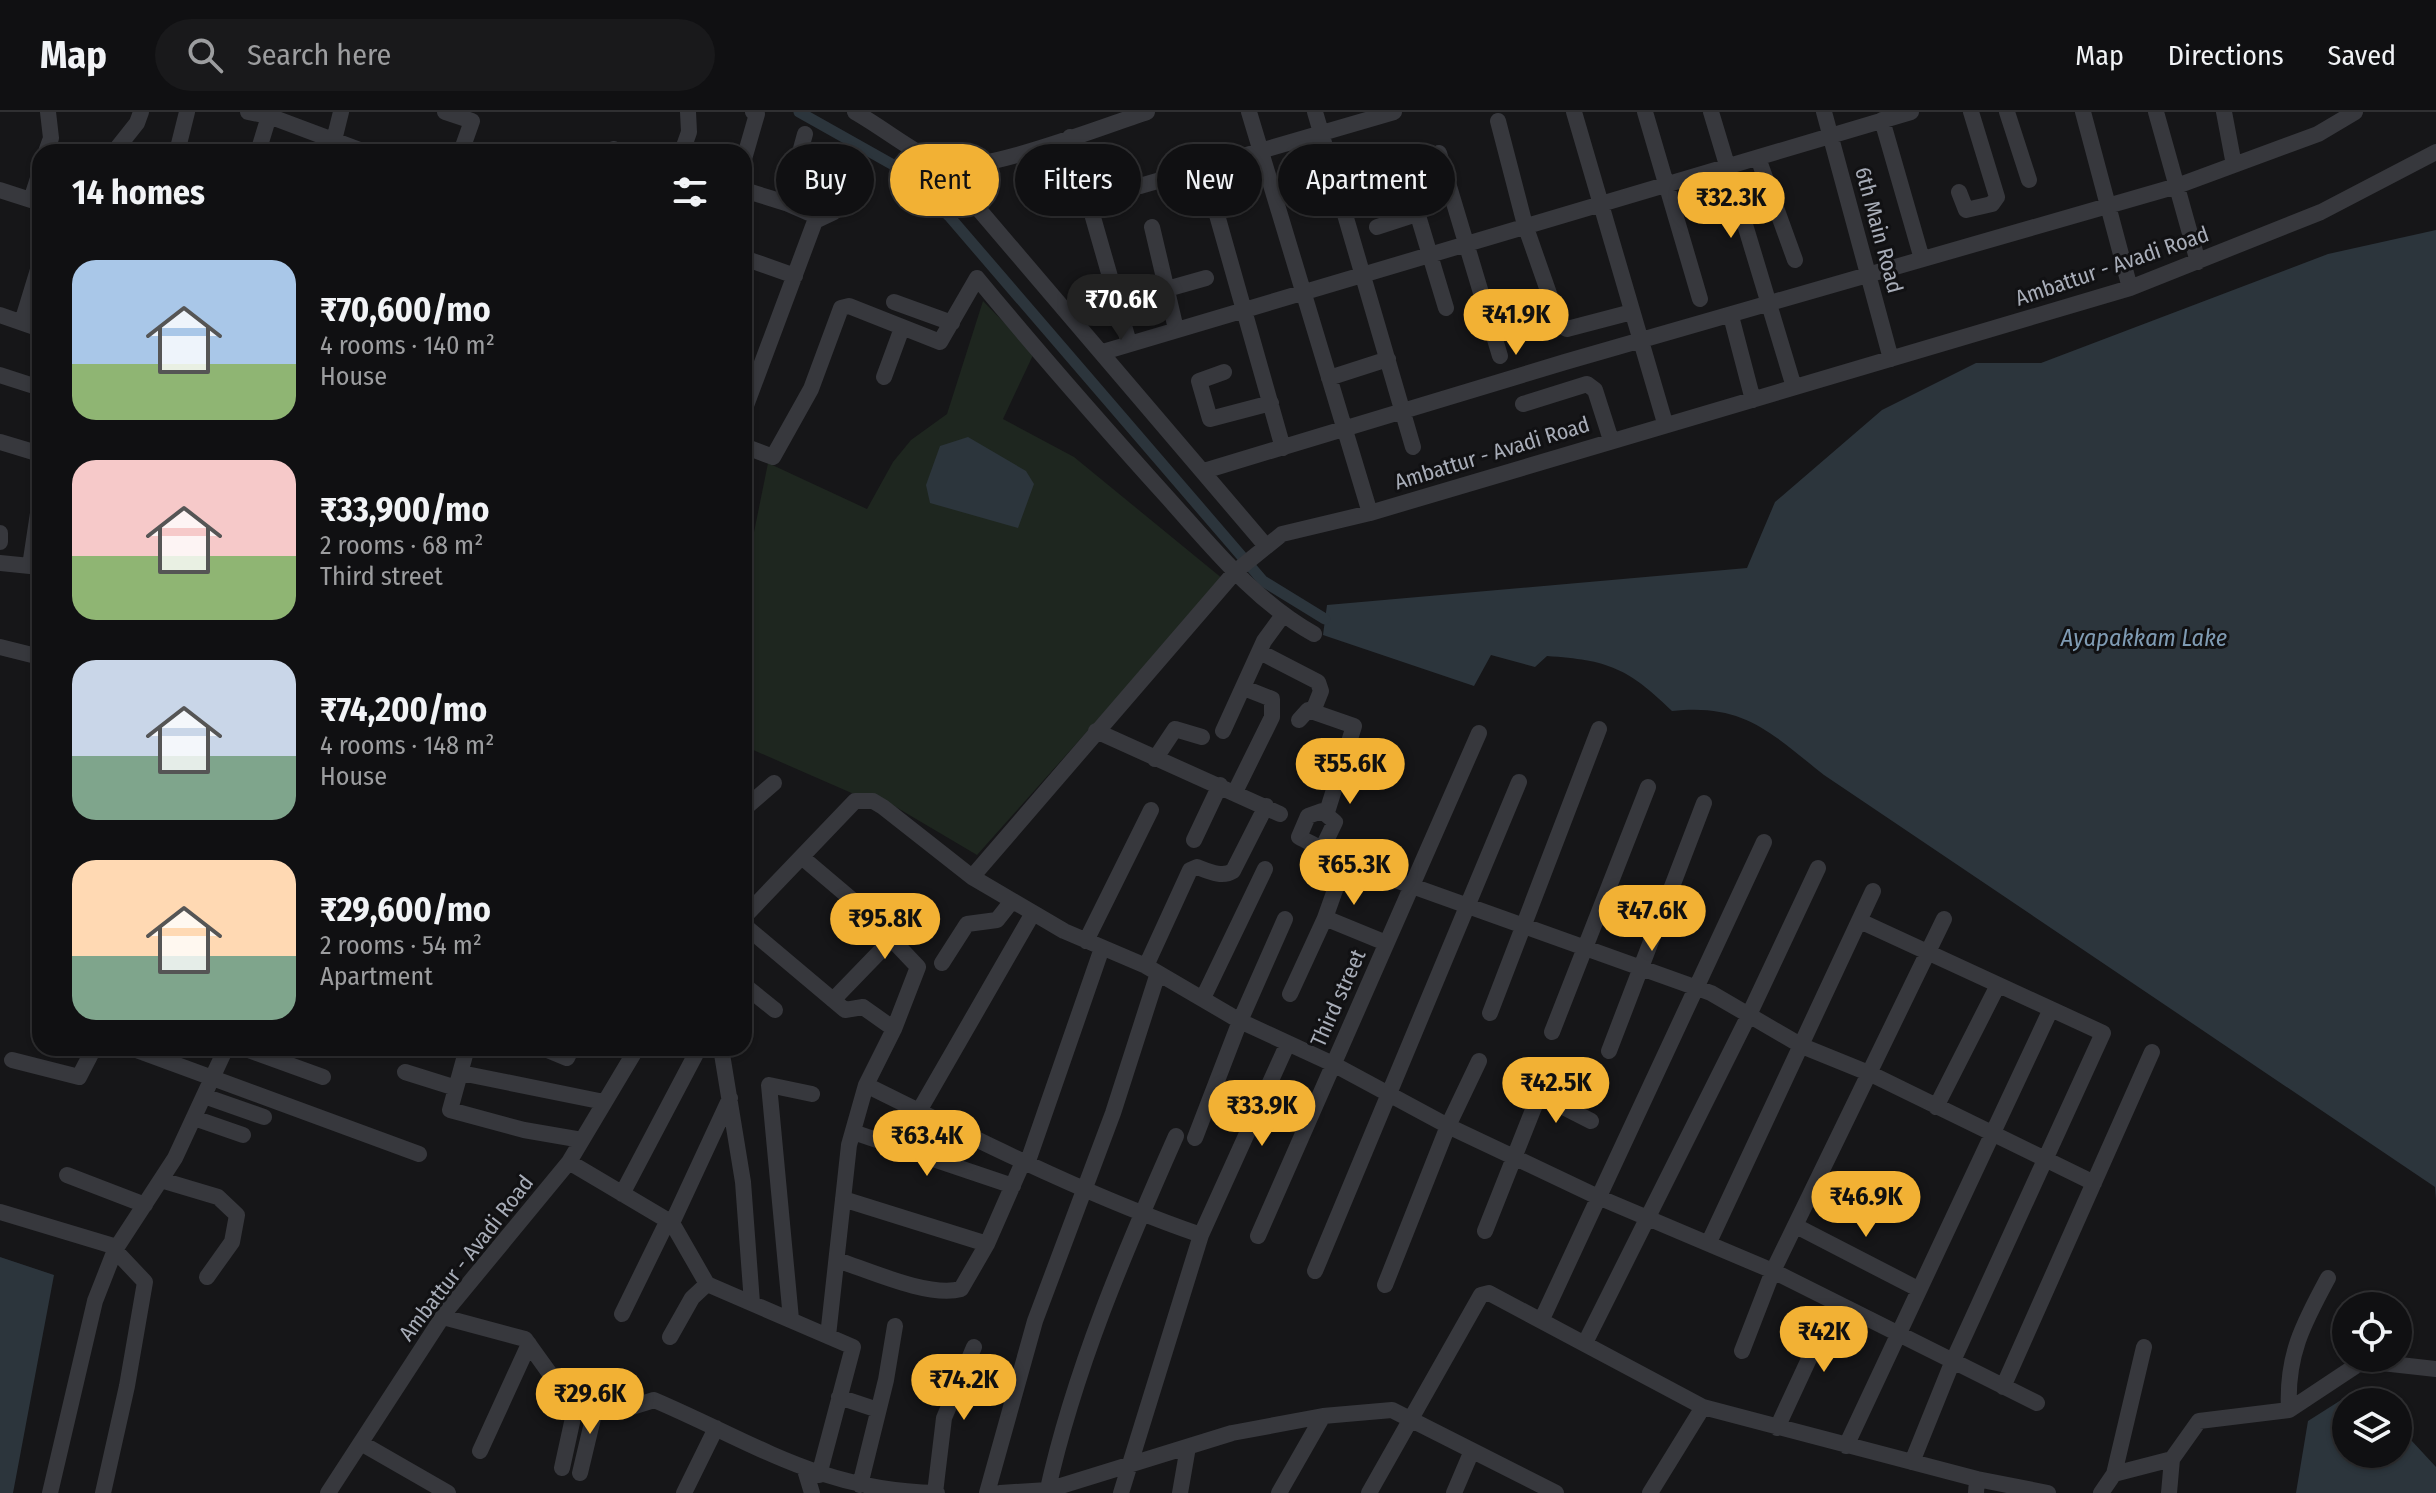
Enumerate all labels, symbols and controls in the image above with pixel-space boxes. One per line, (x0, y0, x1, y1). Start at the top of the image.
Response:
search box (155, 19, 715, 91)
text: Map (40, 32, 107, 78)
icon: search (183, 33, 227, 77)
text: Search here (247, 37, 391, 73)
text: Map (2075, 39, 2124, 72)
text: Directions (2168, 39, 2284, 72)
text: Saved (2328, 39, 2396, 72)
chip: Buy (776, 144, 874, 216)
chip: Rent (890, 144, 999, 216)
chip: Filters (1015, 144, 1141, 216)
chip: New (1157, 144, 1262, 216)
chip: Apartment (1278, 144, 1455, 216)
street label: 6th Main Road (1849, 164, 1909, 296)
icon: filters (668, 170, 712, 214)
text: 14 homes (72, 172, 205, 213)
pin: ₹32.3K (1666, 172, 1796, 240)
text: ₹32.3K (1696, 182, 1766, 213)
street label: Ambattur - Avadi Road (2012, 220, 2212, 312)
pin: ₹70.6K (1056, 274, 1186, 342)
text: ₹70.6K (1085, 284, 1157, 315)
text: ₹70,600/mo (320, 289, 491, 330)
pin: ₹41.9K (1451, 289, 1581, 357)
icon: home (136, 292, 232, 388)
text: ₹41.9K (1482, 299, 1550, 330)
text: 4 rooms · 140 m² (320, 330, 495, 361)
text: House (320, 361, 387, 392)
street label: Ambattur - Avadi Road (1391, 410, 1593, 496)
text: ₹33,900/mo (320, 489, 489, 530)
icon: home (136, 492, 232, 588)
text: 2 rooms · 68 m² (320, 530, 483, 561)
text: Third street (320, 561, 443, 592)
water label: Ayapakkam Lake (2060, 624, 2227, 652)
text: ₹74,200/mo (320, 689, 487, 730)
icon: home (136, 692, 232, 788)
text: 4 rooms · 148 m² (320, 730, 494, 761)
pin: ₹55.6K (1285, 738, 1415, 806)
text: ₹55.6K (1314, 748, 1386, 779)
text: House (320, 761, 387, 792)
pin: ₹65.3K (1289, 839, 1419, 907)
text: ₹65.3K (1318, 849, 1390, 880)
pin: ₹47.6K (1587, 885, 1717, 953)
text: ₹29,600/mo (320, 889, 491, 930)
icon: home (136, 892, 232, 988)
pin: ₹95.8K (820, 893, 950, 961)
text: ₹47.6K (1617, 895, 1687, 926)
text: ₹95.8K (848, 903, 922, 934)
text: 2 rooms · 54 m² (320, 930, 482, 961)
street label: Third street (1305, 944, 1372, 1051)
text: Apartment (320, 961, 433, 992)
pin: ₹42.5K (1491, 1057, 1621, 1125)
text: ₹42.5K (1520, 1067, 1592, 1098)
pin: ₹33.9K (1197, 1080, 1327, 1148)
text: ₹33.9K (1226, 1090, 1298, 1121)
pin: ₹63.4K (862, 1110, 992, 1178)
text: ₹63.4K (891, 1120, 963, 1151)
street label: Ambattur - Avadi Road (393, 1170, 539, 1346)
pin: ₹46.9K (1801, 1171, 1931, 1239)
text: ₹46.9K (1829, 1181, 1903, 1212)
map controls (2332, 1292, 2412, 1468)
button: locate (2332, 1292, 2412, 1372)
pin: ₹42K (1777, 1306, 1871, 1374)
text: ₹42K (1798, 1316, 1850, 1347)
pin: ₹74.2K (899, 1354, 1029, 1422)
text: ₹74.2K (929, 1364, 999, 1395)
pin: ₹29.6K (525, 1368, 655, 1436)
text: ₹29.6K (554, 1378, 626, 1409)
button: layers (2332, 1388, 2412, 1468)

